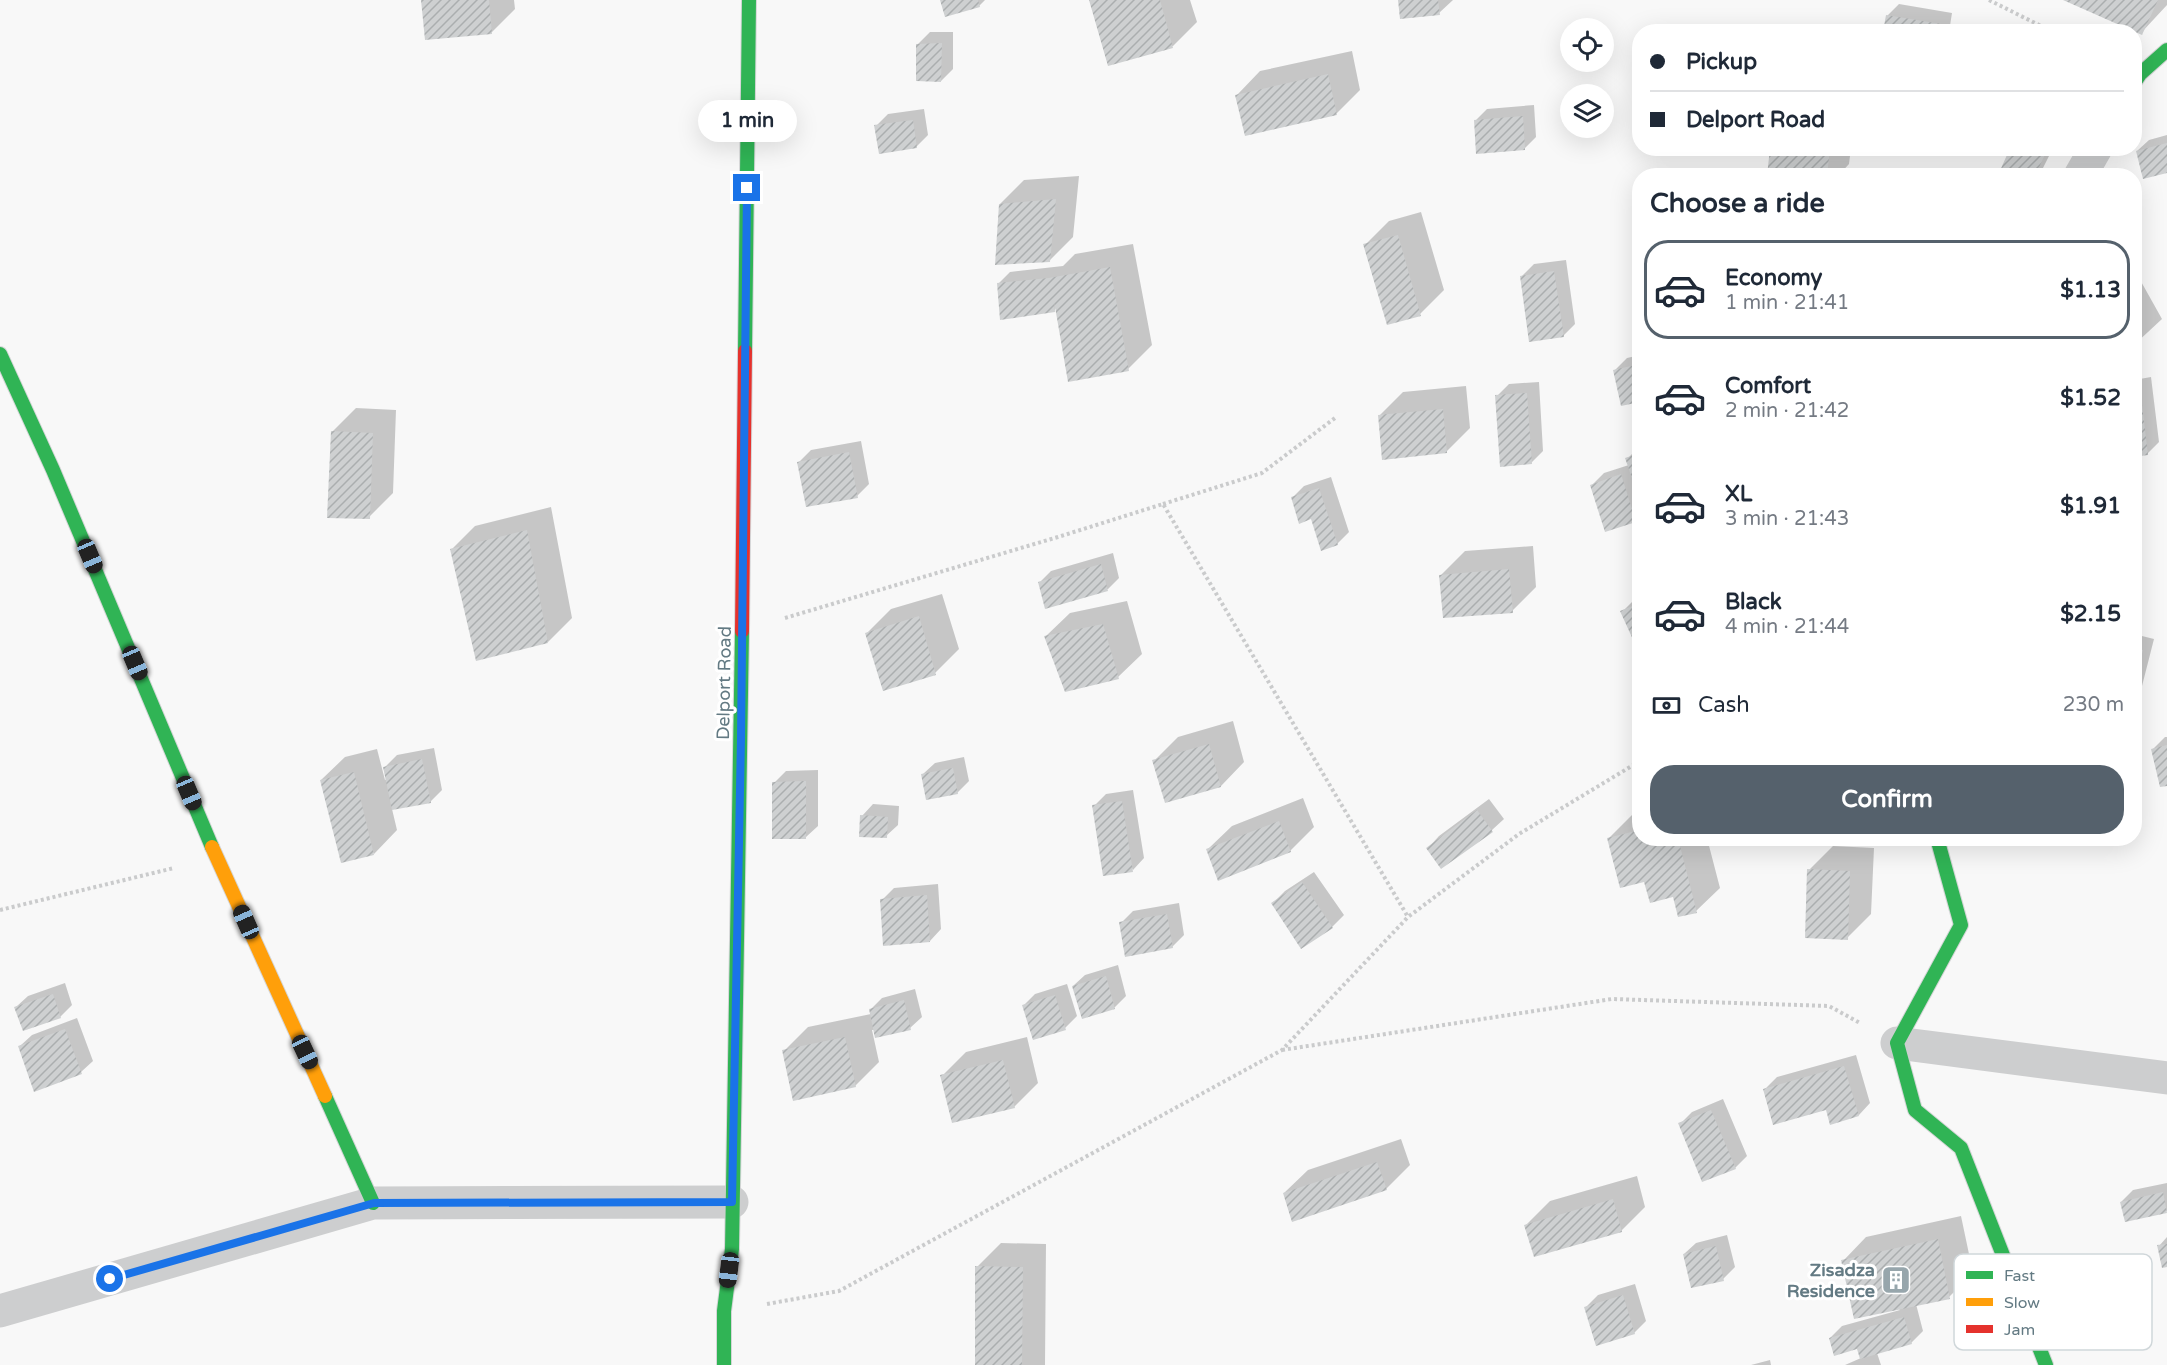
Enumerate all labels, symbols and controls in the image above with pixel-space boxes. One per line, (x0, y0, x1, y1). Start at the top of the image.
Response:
map controls (1560, 18, 1614, 138)
button: locate (1560, 18, 1614, 72)
text: Pickup (1686, 49, 1757, 75)
button: layers (1560, 84, 1614, 138)
callout: 1 min (698, 101, 796, 143)
text: Delport Road (1686, 107, 1825, 133)
text: 1 min (721, 109, 774, 133)
route end (733, 174, 760, 201)
text: Choose a ride (1650, 187, 1825, 220)
icon: car (1653, 263, 1707, 317)
text: Economy (1725, 265, 1822, 291)
text: $1.13 (2060, 277, 2121, 303)
text: 1 min · 21:41 (1725, 291, 1849, 315)
icon: car (1653, 371, 1707, 425)
text: Comfort (1725, 373, 1811, 399)
text: $1.52 (2060, 385, 2121, 411)
text: 2 min · 21:42 (1725, 399, 1849, 423)
icon: car (1653, 479, 1707, 533)
text: XL (1725, 481, 1752, 507)
text: $1.91 (2060, 493, 2121, 519)
text: 3 min · 21:43 (1725, 507, 1849, 531)
car (75, 536, 105, 576)
icon: car (1653, 587, 1707, 641)
text: Black (1725, 589, 1782, 615)
text: $2.15 (2060, 601, 2121, 627)
text: 4 min · 21:44 (1725, 615, 1849, 639)
street label: Delport Road (712, 626, 736, 740)
car (120, 643, 150, 683)
icon: cash (1650, 689, 1683, 722)
text: Cash (1698, 692, 1750, 718)
text: 230 m (2063, 693, 2124, 717)
button: Confirm (1650, 765, 2124, 834)
car (174, 773, 204, 813)
car (230, 902, 262, 942)
car (289, 1032, 321, 1072)
car (718, 1251, 740, 1289)
legend (1954, 1254, 2152, 1350)
place label: Zisadza Residence (1787, 1259, 1875, 1302)
building icon: Zisadza Residence (1880, 1264, 1912, 1296)
route start (96, 1265, 123, 1292)
text: Fast (2004, 1266, 2035, 1286)
text: Slow (2004, 1293, 2040, 1313)
text: Jam (2004, 1320, 2035, 1340)

